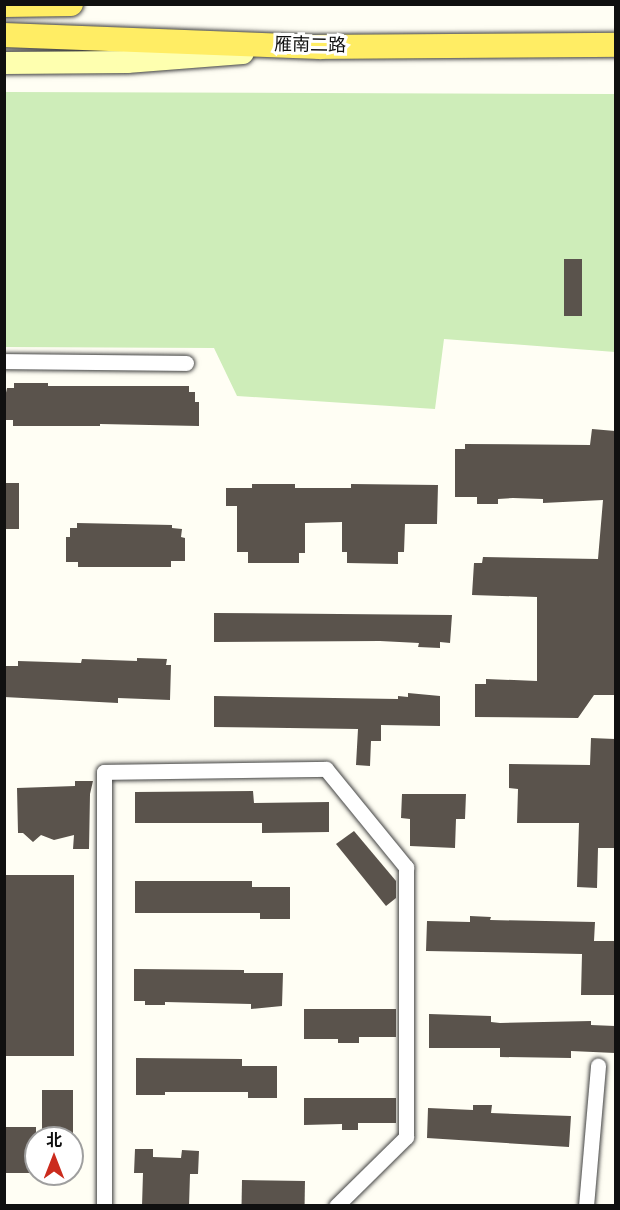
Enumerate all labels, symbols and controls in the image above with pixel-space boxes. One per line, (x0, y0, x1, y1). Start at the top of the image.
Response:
street label: 雁南二路 (274, 34, 346, 56)
north arrow (24, 1126, 84, 1186)
text: 北 (46, 1130, 62, 1150)

